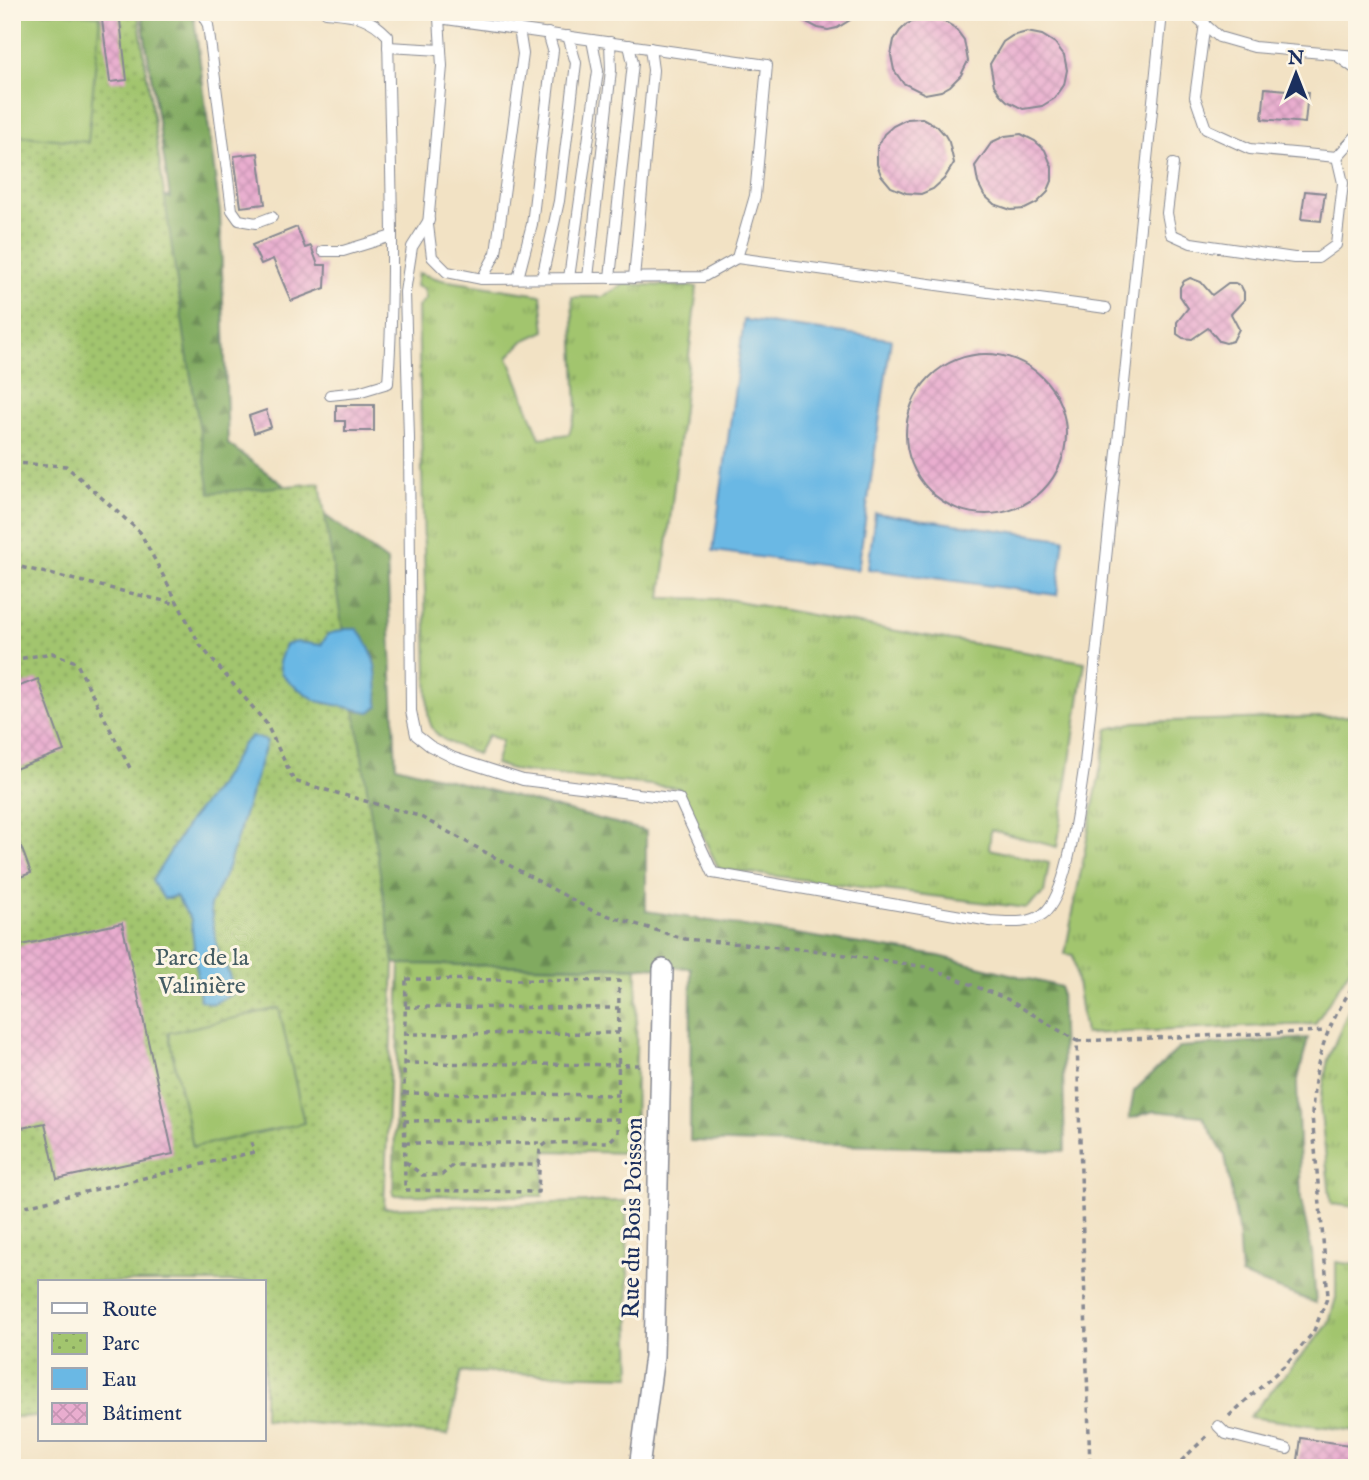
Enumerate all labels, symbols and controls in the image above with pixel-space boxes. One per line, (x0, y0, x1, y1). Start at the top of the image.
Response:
north arrow (1260, 38, 1330, 108)
text: N (1287, 47, 1305, 71)
park label: Parc de la Valinière (155, 943, 250, 1002)
street label: Rue du Bois Poisson (616, 1117, 651, 1319)
legend (38, 1280, 266, 1442)
text: Route (102, 1297, 157, 1324)
text: Parc (102, 1331, 140, 1358)
text: Eau (102, 1367, 137, 1394)
text: Bâtiment (102, 1401, 182, 1428)

